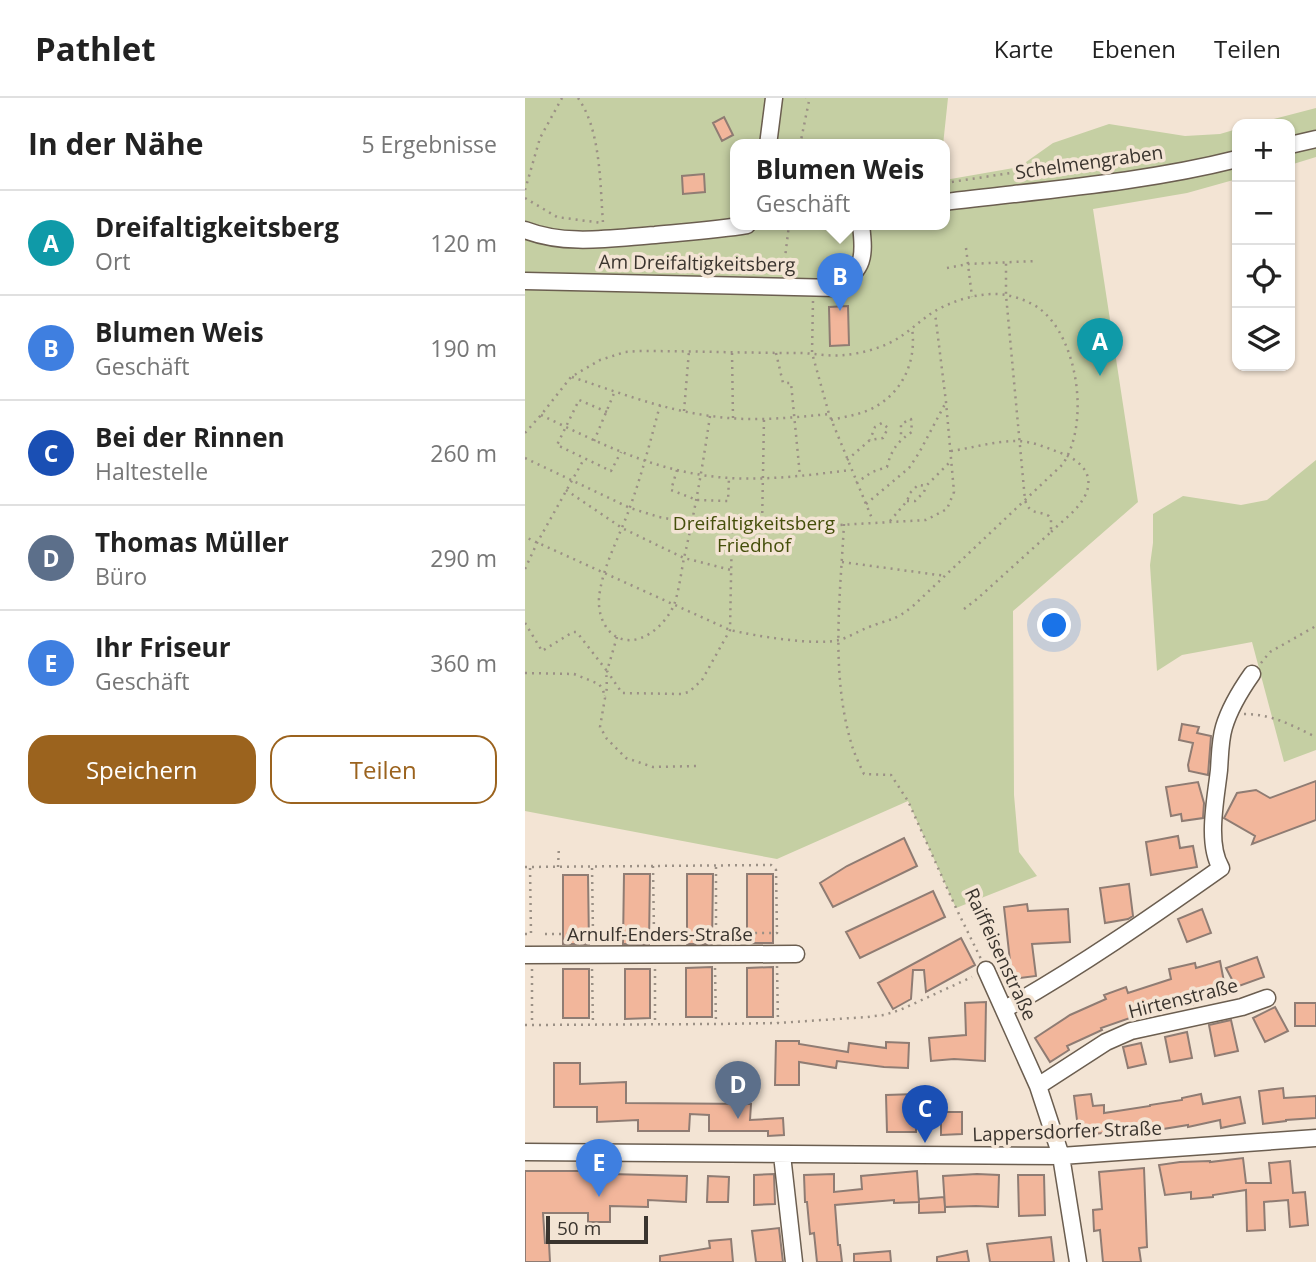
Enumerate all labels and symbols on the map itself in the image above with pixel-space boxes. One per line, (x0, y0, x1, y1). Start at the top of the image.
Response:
street label: Schelmengraben (1013, 139, 1165, 185)
street label: Am Dreifaltigkeitsberg (598, 248, 796, 278)
pin: B (817, 253, 863, 311)
pin: A (1077, 318, 1123, 376)
park label: Dreifaltigkeitsberg Friedhof (673, 510, 835, 558)
your location (1037, 608, 1071, 642)
street label: Raiffeisenstraße (959, 884, 1043, 1024)
street label: Arnulf-Enders-Straße (567, 921, 753, 947)
street label: Hirtenstraße (1125, 972, 1241, 1024)
pin: D (715, 1061, 761, 1119)
pin: C (902, 1085, 948, 1143)
street label: Lappersdorfer Straße (972, 1115, 1162, 1147)
pin: E (576, 1139, 622, 1197)
scale bar (546, 1213, 647, 1245)

